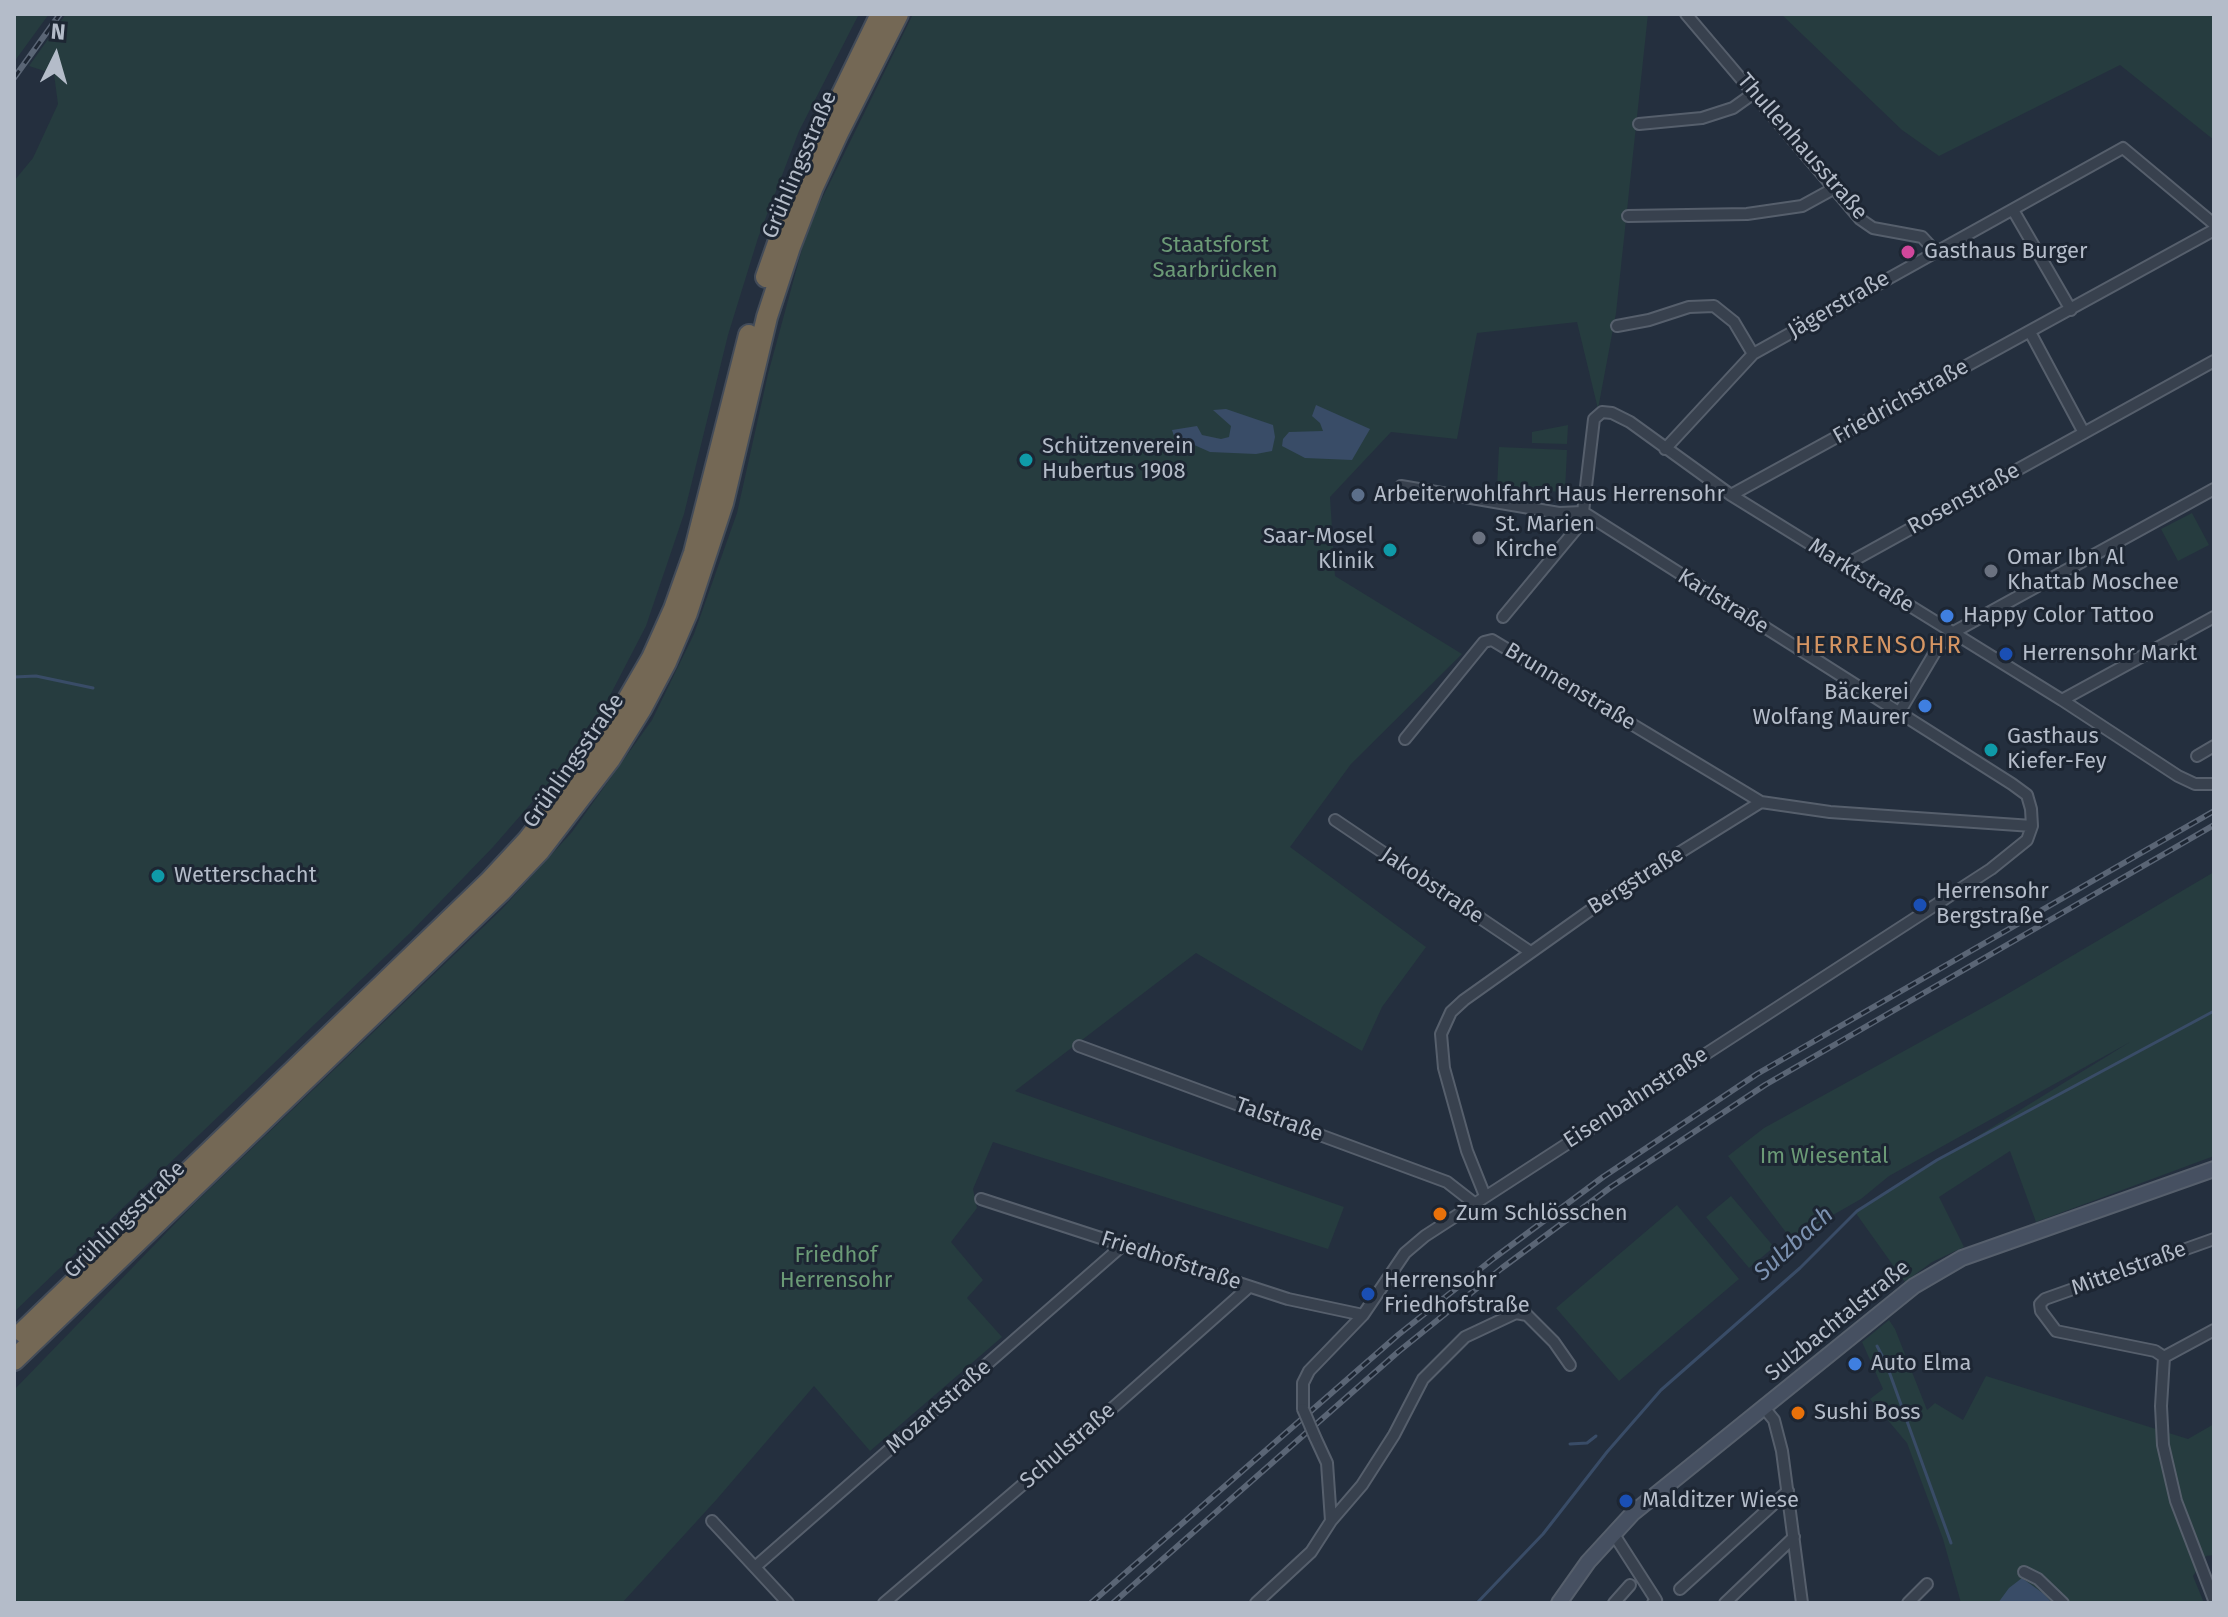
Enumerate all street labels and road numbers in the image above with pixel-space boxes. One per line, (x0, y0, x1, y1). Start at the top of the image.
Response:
street label: Thullenhausstraße (1731, 68, 1873, 226)
street label: Grühlingsstraße (757, 87, 843, 243)
street label: Jägerstraße (1784, 265, 1894, 345)
street label: Friedrichstraße (1829, 354, 1973, 450)
street label: Rosenstraße (1903, 457, 2025, 541)
street label: Marktstraße (1803, 533, 1919, 619)
street label: Karlstraße (1672, 564, 1774, 640)
street label: Brunnenstraße (1500, 638, 1640, 736)
street label: Grühlingsstraße (518, 689, 630, 833)
street label: Bergstraße (1583, 841, 1689, 921)
street label: Jakobstraße (1375, 842, 1489, 930)
street label: Eisenbahnstraße (1559, 1042, 1713, 1154)
street label: Talstraße (1232, 1092, 1326, 1148)
street label: Grühlingsstraße (59, 1156, 191, 1284)
street label: Friedhofstraße (1098, 1226, 1244, 1296)
street label: Mittelstraße (2068, 1236, 2190, 1302)
street label: Sulzbachtalstraße (1760, 1255, 1916, 1387)
street label: Mozartstraße (881, 1354, 997, 1460)
street label: Schulstraße (1015, 1397, 1121, 1495)

